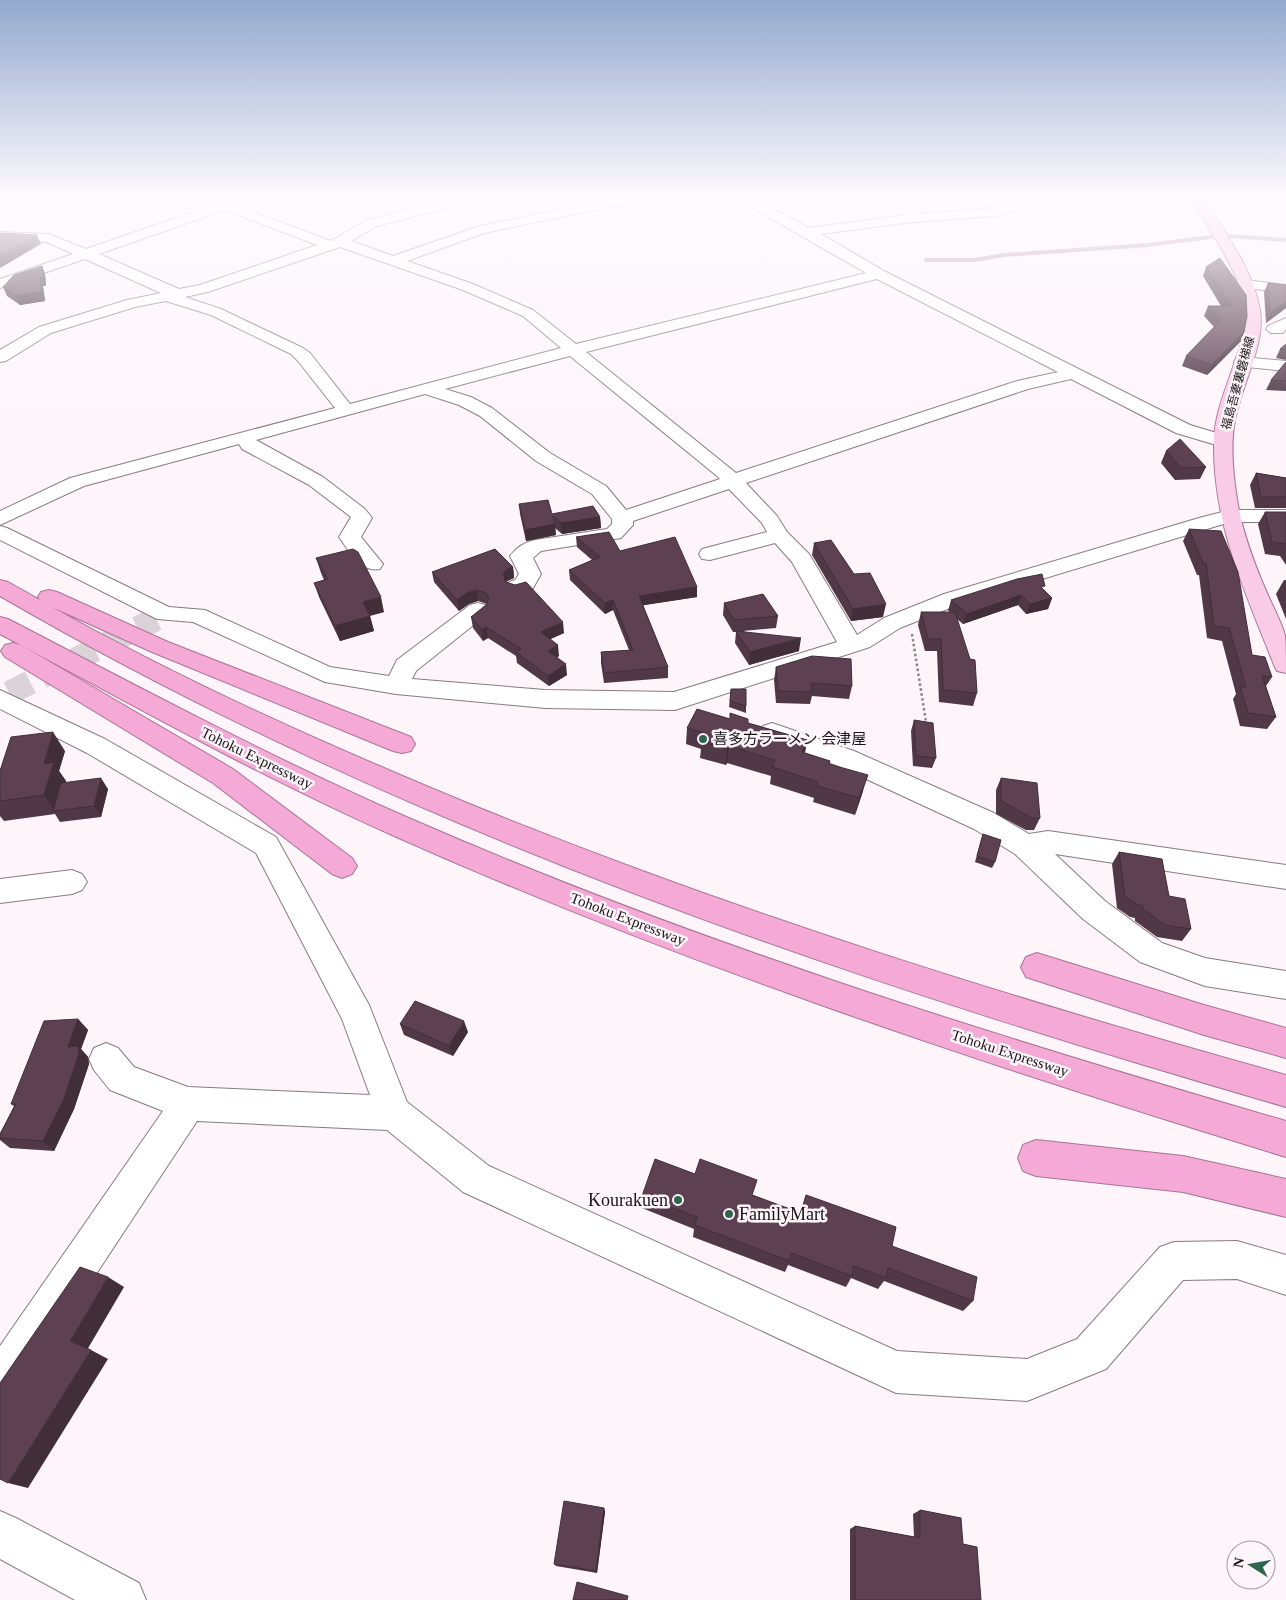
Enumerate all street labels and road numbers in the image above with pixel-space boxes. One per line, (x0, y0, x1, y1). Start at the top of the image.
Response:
street label: 福島吾妻裏磐梯線 (1219, 335, 1257, 431)
street label: Tohoku Expressway (199, 724, 316, 792)
street label: Tohoku Expressway (568, 890, 688, 948)
street label: Tohoku Expressway (950, 1027, 1071, 1080)

